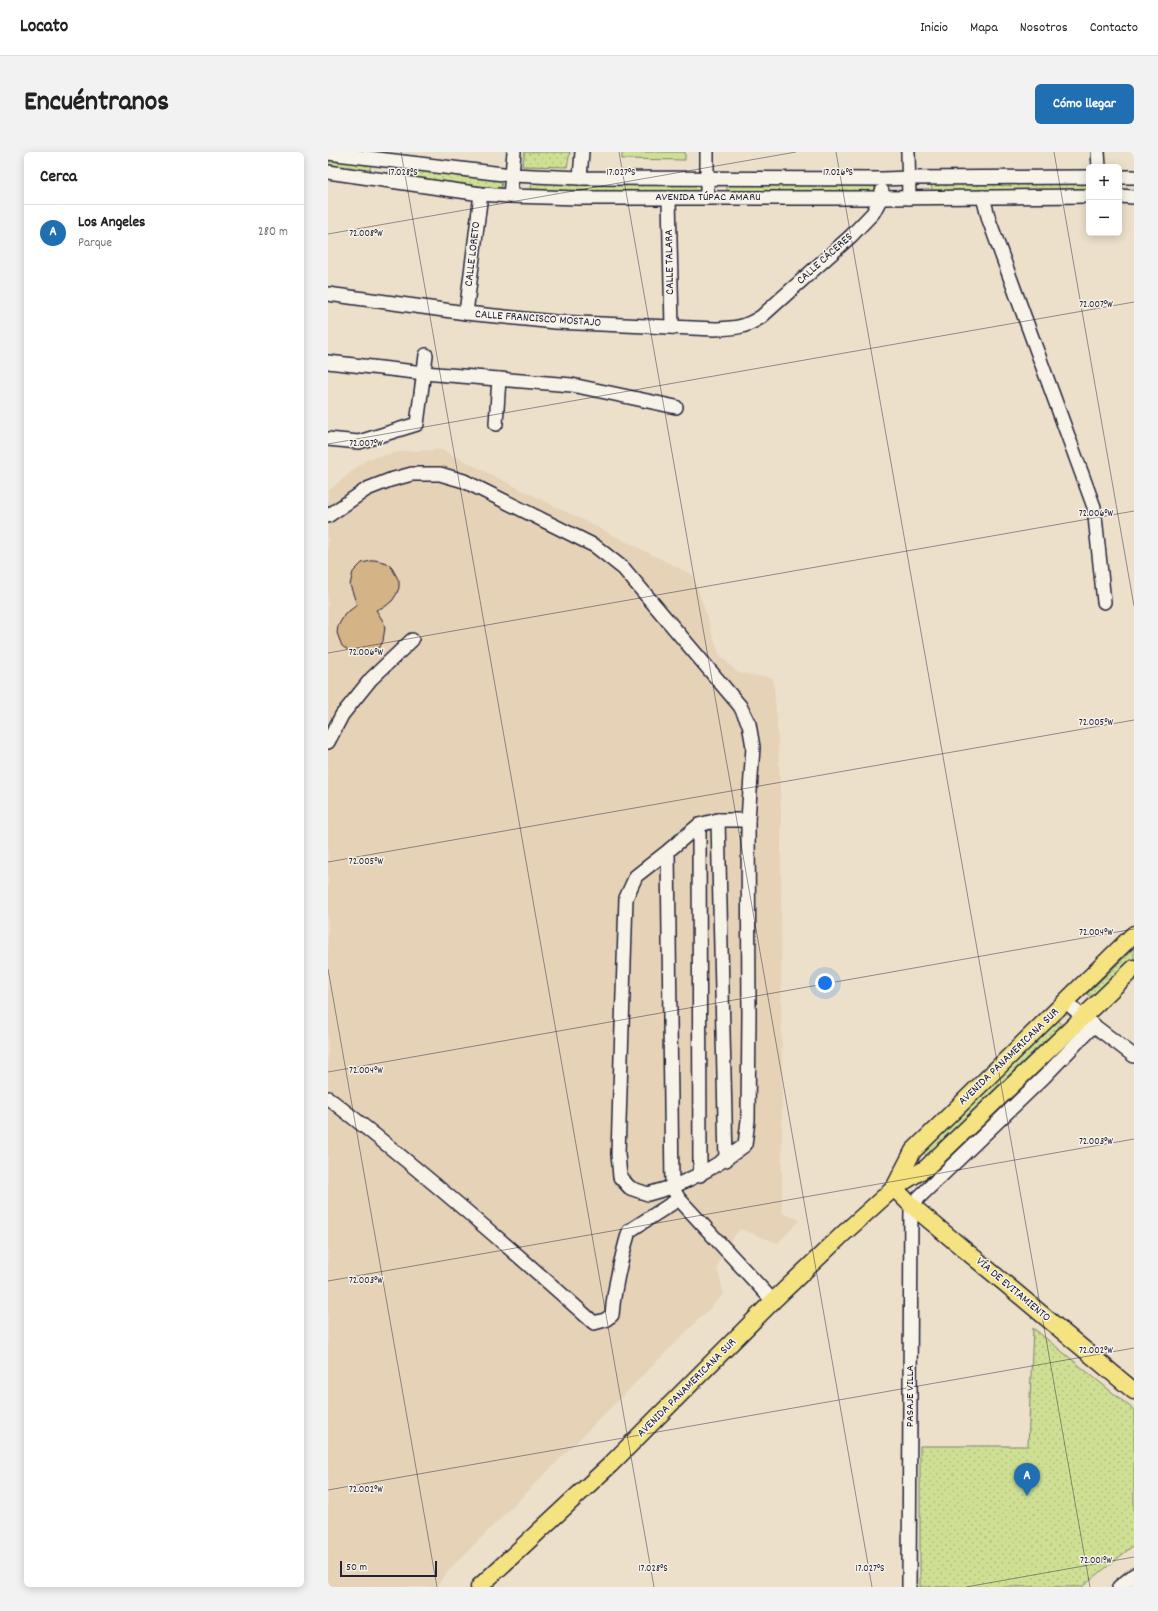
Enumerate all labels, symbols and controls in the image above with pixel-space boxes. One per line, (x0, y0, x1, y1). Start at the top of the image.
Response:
text: Locato (20, 14, 68, 41)
text: Inicio (920, 18, 948, 38)
text: Mapa (970, 18, 998, 38)
text: Nosotros (1020, 18, 1068, 38)
text: Contacto (1090, 18, 1138, 38)
text: Encuéntranos (24, 84, 169, 124)
button: Cómo llegar (1035, 84, 1134, 124)
map controls (1086, 164, 1122, 236)
button: + (1086, 164, 1122, 200)
text: Cerca (40, 166, 77, 190)
text: 17.028°S (388, 166, 418, 180)
text: 17.027°S (607, 166, 635, 180)
text: 17.026°S (823, 166, 853, 180)
street label: AVENIDA TÚPAC AMARU (655, 189, 761, 206)
button: − (1086, 200, 1122, 236)
text: Los Angeles (78, 212, 145, 234)
street label: CALLE LORETO (461, 220, 485, 287)
text: A (49, 223, 57, 242)
text: 280 m (258, 223, 288, 242)
text: 72.008°W (349, 227, 383, 241)
street label: CALLE TALARA (661, 229, 679, 295)
street label: CALLE CÁCERES (793, 229, 857, 289)
text: Parque (78, 234, 112, 253)
text: 72.007°W (1079, 298, 1113, 312)
street label: CALLE FRANCISCO MOSTAJO (474, 306, 602, 332)
text: 72.007°W (349, 437, 383, 451)
text: 72.006°W (1079, 507, 1114, 521)
text: 72.006°W (349, 646, 384, 660)
text: 72.005°W (1079, 716, 1113, 730)
text: 72.005°W (349, 855, 383, 869)
text: 72.004°W (1079, 926, 1113, 940)
your location (815, 973, 835, 993)
street label: AVENIDA PANAMERICANA SUR (955, 1004, 1063, 1110)
text: 72.004°W (349, 1064, 383, 1078)
text: 72.003°W (1079, 1135, 1113, 1149)
street label: VÍA DE EVITAMIENTO (972, 1254, 1054, 1326)
text: 72.003°W (349, 1274, 383, 1288)
street label: AVENIDA PANAMERICANA SUR (634, 1334, 741, 1441)
text: 72.002°W (1079, 1344, 1113, 1358)
street label: PASAJE VILLA (902, 1364, 919, 1427)
pin: A (1014, 1463, 1040, 1496)
text: 72.002°W (349, 1483, 383, 1497)
text: 72.001°W (1080, 1554, 1112, 1568)
scale bar (340, 1559, 437, 1578)
text: 50 m (346, 1560, 367, 1576)
text: 17.028°S (638, 1562, 668, 1576)
text: 17.027°S (856, 1562, 884, 1576)

